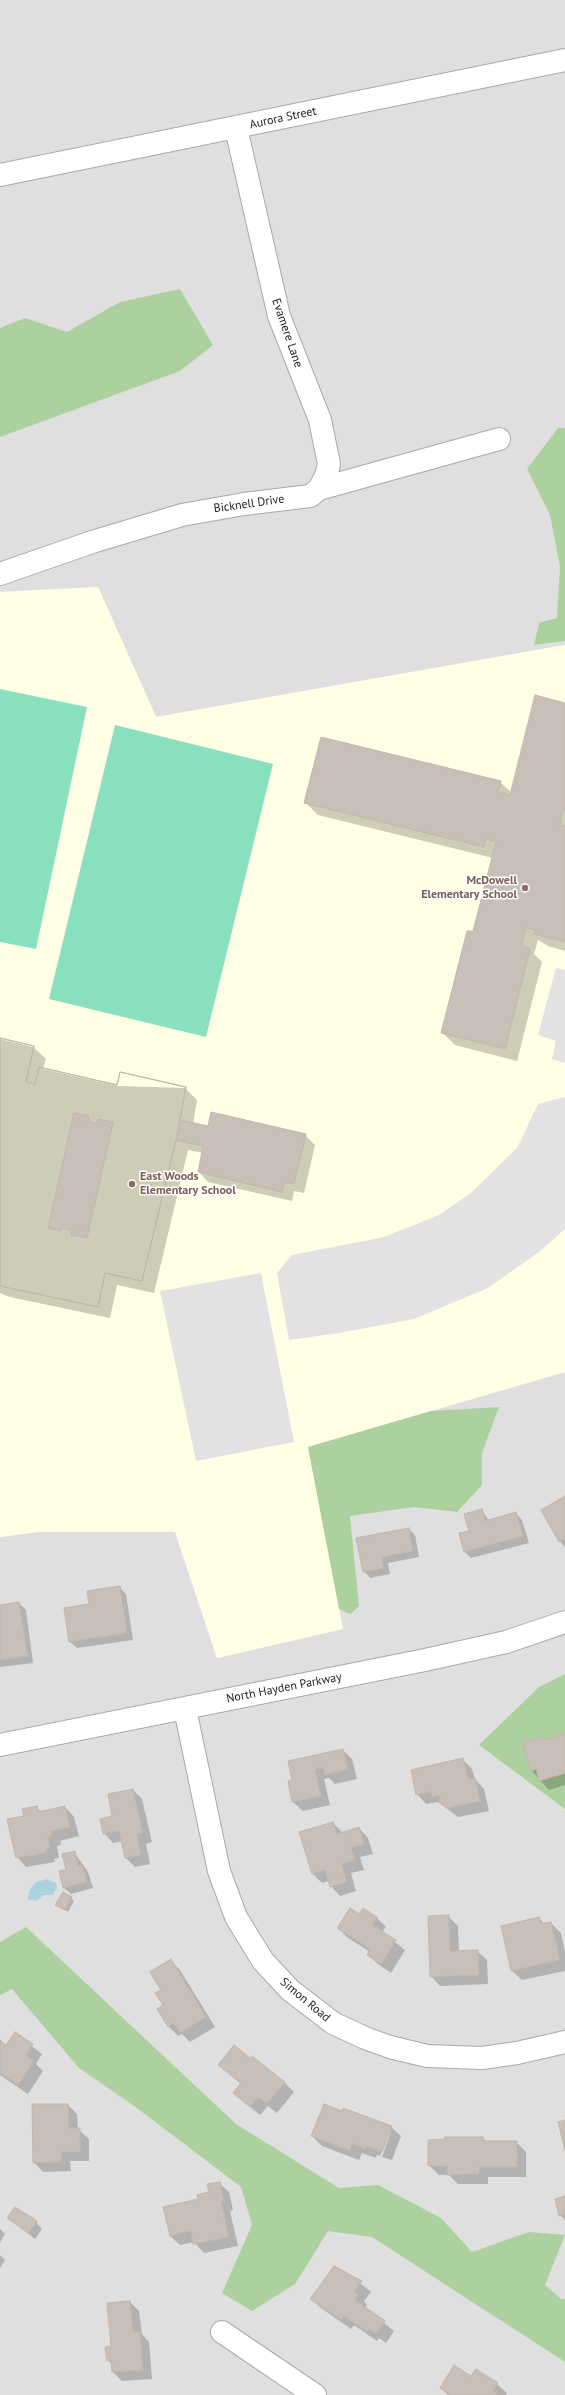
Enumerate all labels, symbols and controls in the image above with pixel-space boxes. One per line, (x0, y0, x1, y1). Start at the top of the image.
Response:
street label: Aurora Street (248, 104, 318, 132)
street label: Evamere Lane (268, 297, 306, 369)
street label: Bicknell Drive (213, 492, 285, 516)
place label: McDowell Elementary School (421, 874, 517, 902)
marker: McDowell Elementary School (520, 883, 530, 893)
place label: East Woods Elementary School (140, 1170, 236, 1198)
marker: East Woods Elementary School (127, 1179, 137, 1189)
street label: North Hayden Parkway (225, 1670, 343, 1706)
street label: Simon Road (277, 1975, 333, 2025)

